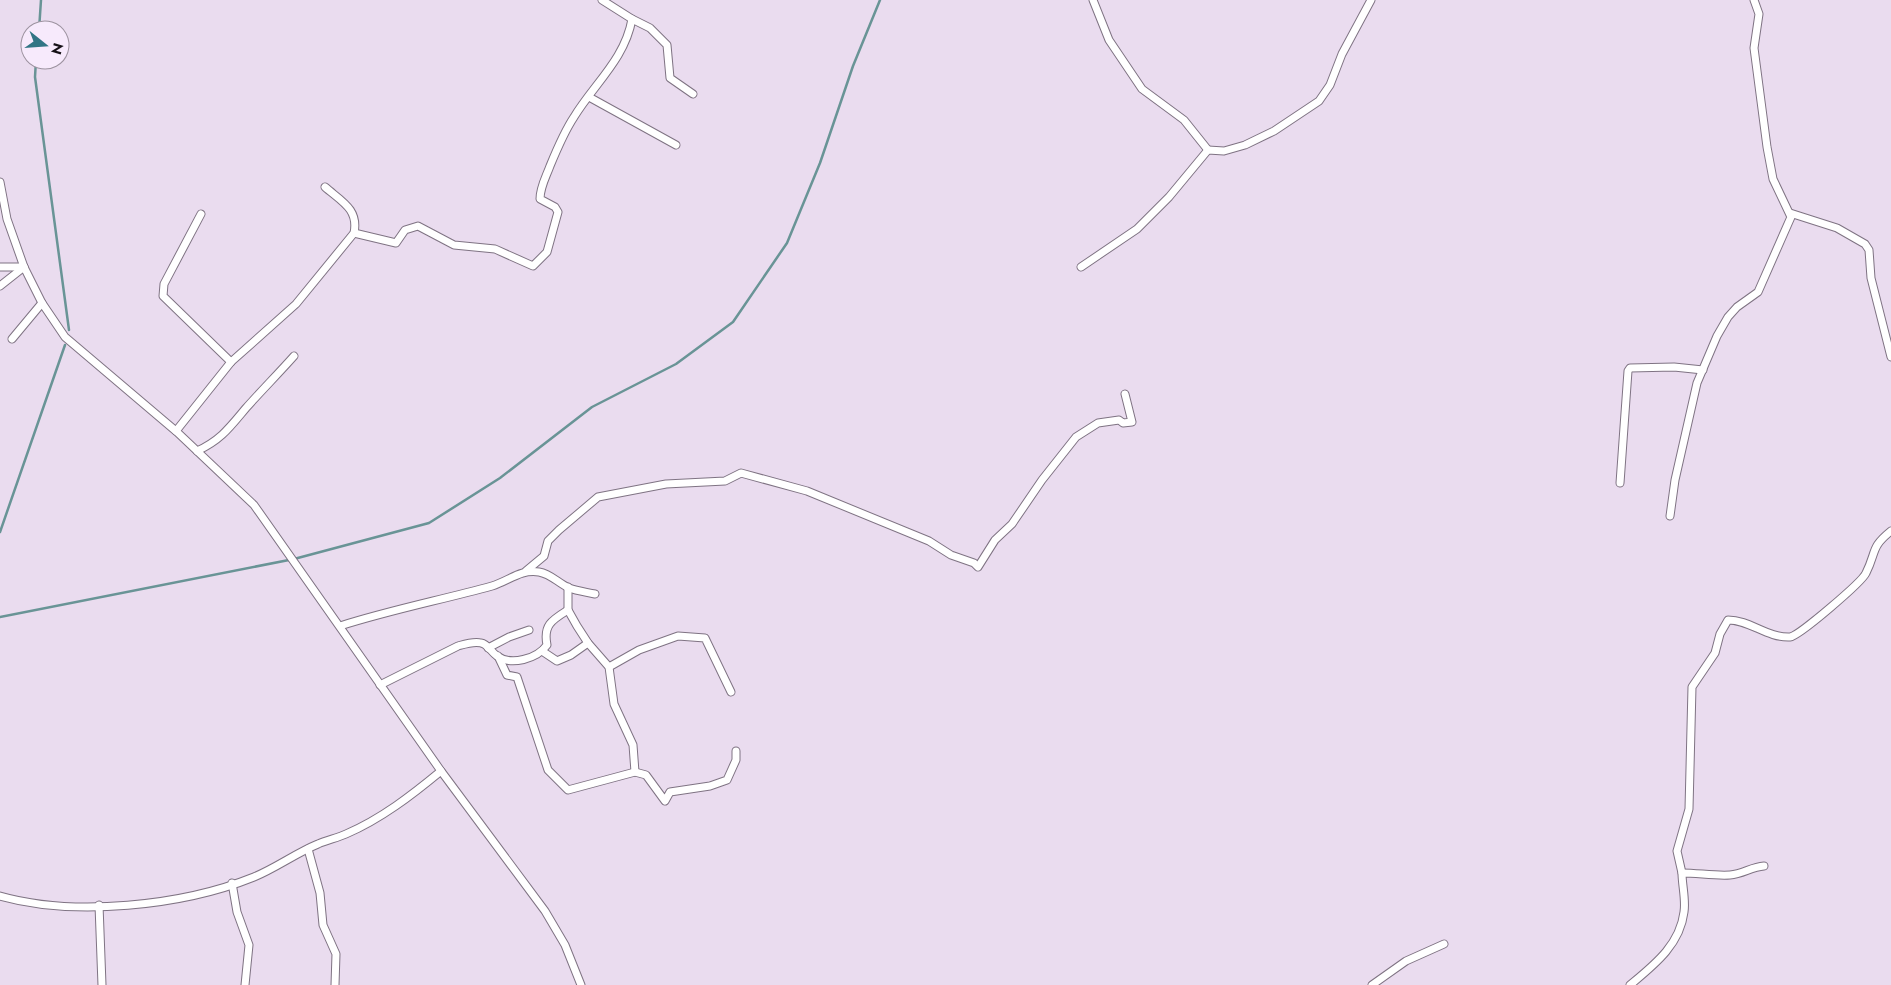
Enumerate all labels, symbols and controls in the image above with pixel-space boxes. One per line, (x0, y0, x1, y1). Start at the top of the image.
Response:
north arrow (20, 20, 70, 70)
text: N (46, 41, 69, 57)

